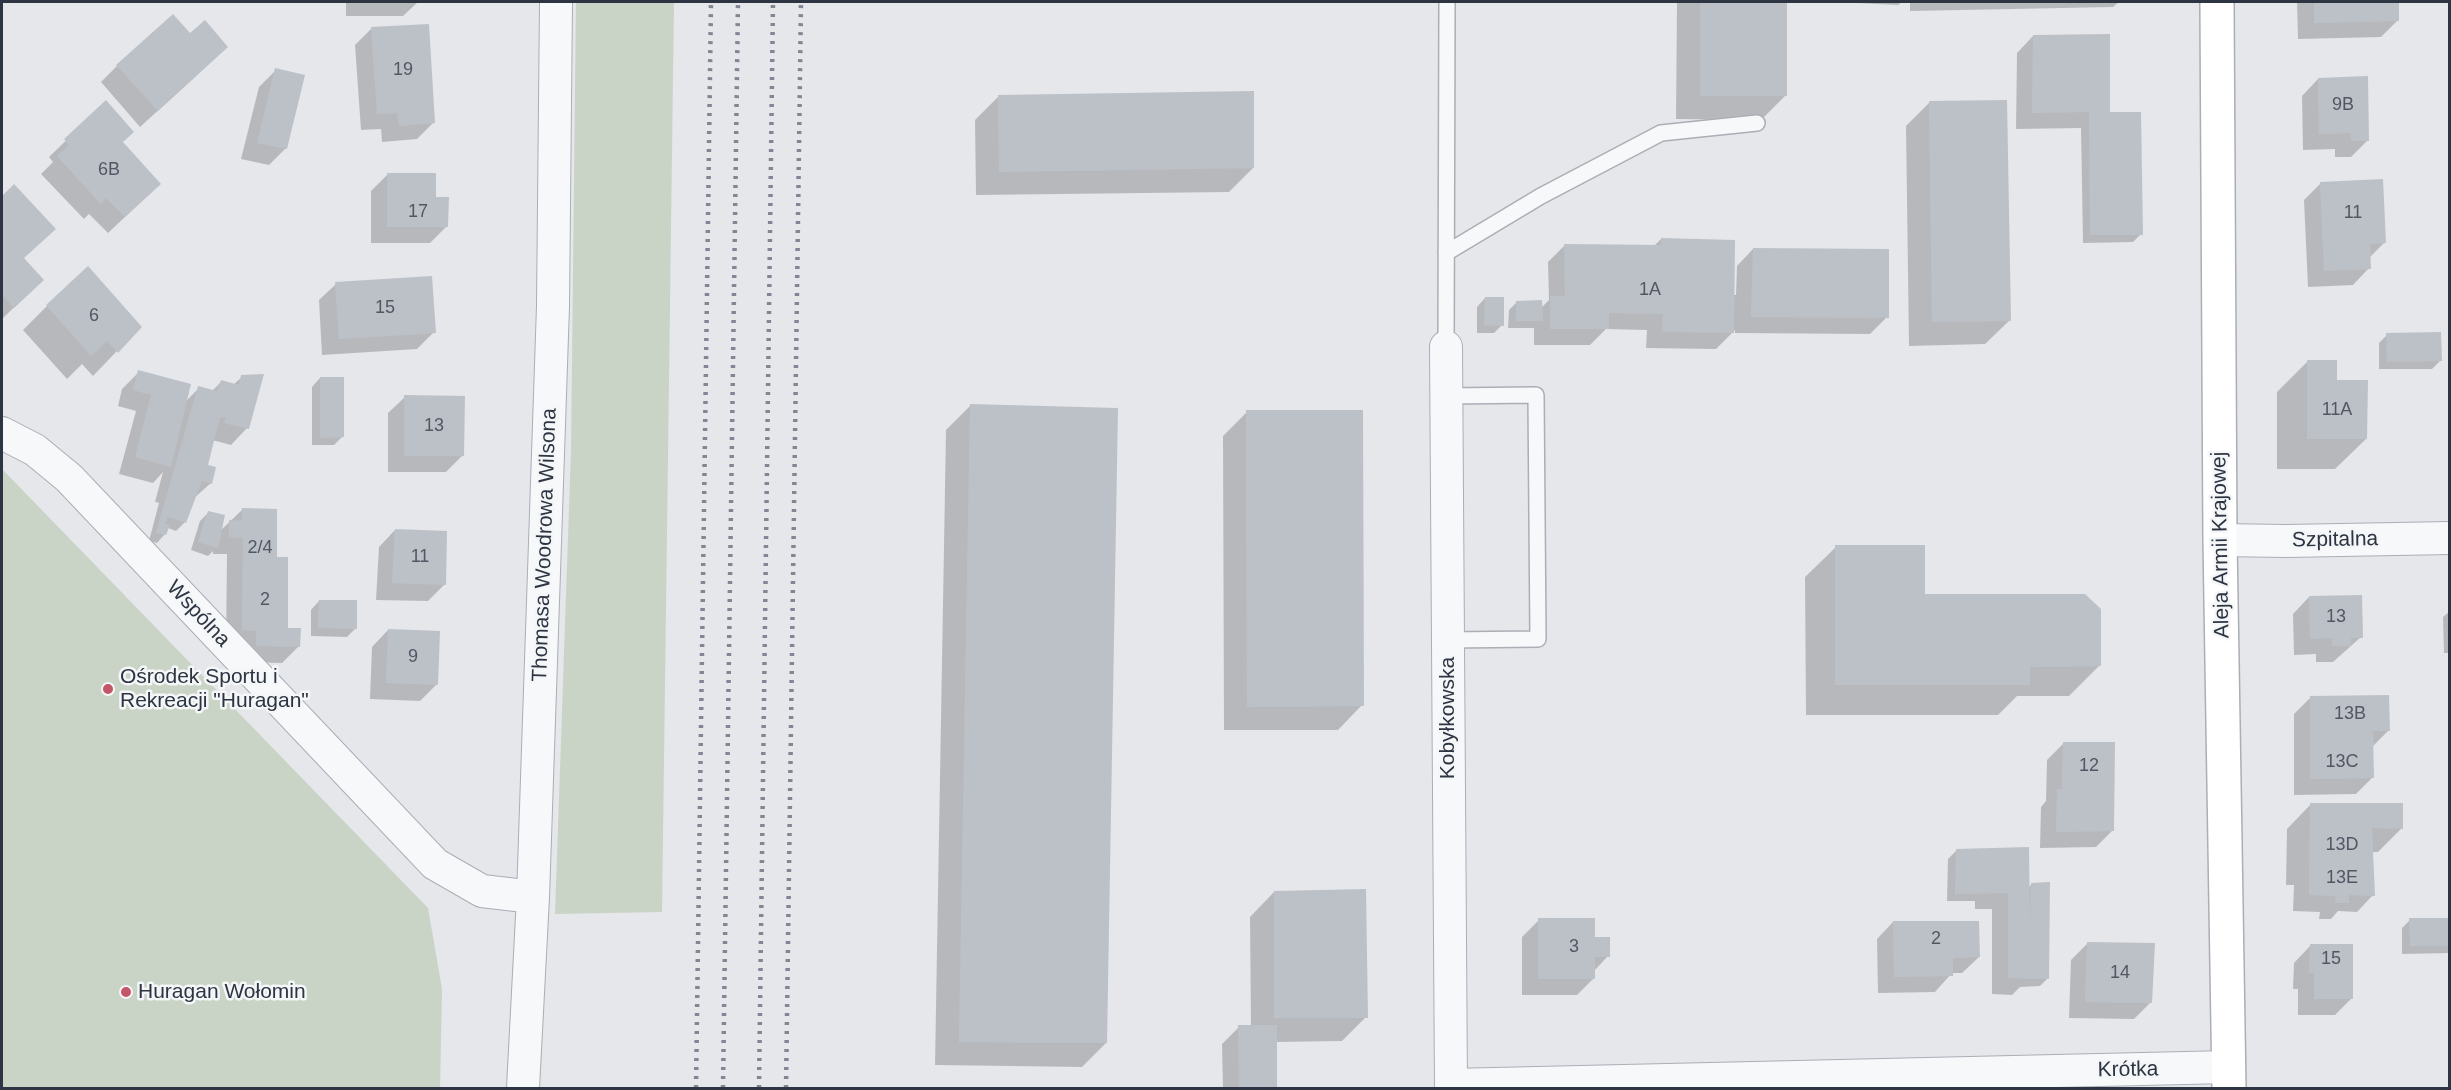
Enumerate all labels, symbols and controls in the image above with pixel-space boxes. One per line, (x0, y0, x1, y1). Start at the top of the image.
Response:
house number: 19 (393, 59, 413, 81)
house number: 9B (2332, 94, 2354, 116)
house number: 6B (98, 159, 120, 181)
house number: 17 (408, 201, 428, 223)
house number: 11 (2344, 202, 2362, 224)
house number: 1A (1639, 279, 1661, 301)
house number: 15 (375, 297, 395, 319)
house number: 6 (89, 305, 99, 327)
house number: 11A (2322, 399, 2352, 421)
street label: Thomasa Woodrowa Wilsona (528, 408, 562, 682)
house number: 13 (424, 415, 444, 437)
street label: Aleja Armii Krajowej (2207, 451, 2235, 639)
street label: Szpitalna (2292, 527, 2378, 553)
house number: 2/4 (247, 537, 273, 559)
house number: 11 (411, 546, 429, 568)
street label: Wspólna (161, 576, 235, 652)
house number: 2 (260, 589, 270, 611)
house number: 13 (2326, 606, 2346, 628)
house number: 9 (408, 646, 418, 668)
street label: Kobyłkowska (1435, 657, 1461, 779)
place label: Ośrodek Sportu i Rekreacji "Huragan" (120, 664, 309, 714)
marker: Ośrodek Sportu i Rekreacji "Huragan" (101, 682, 115, 696)
house number: 13B (2334, 703, 2366, 725)
house number: 13C (2325, 751, 2359, 773)
house number: 12 (2079, 755, 2099, 777)
house number: 13D (2325, 834, 2359, 856)
house number: 13E (2326, 867, 2358, 889)
house number: 2 (1931, 928, 1941, 950)
house number: 3 (1569, 936, 1579, 958)
house number: 15 (2321, 948, 2341, 970)
house number: 14 (2110, 962, 2130, 984)
place label: Huragan Wołomin (138, 979, 306, 1005)
marker: Huragan Wołomin (119, 985, 133, 999)
street label: Krótka (2097, 1057, 2159, 1083)

